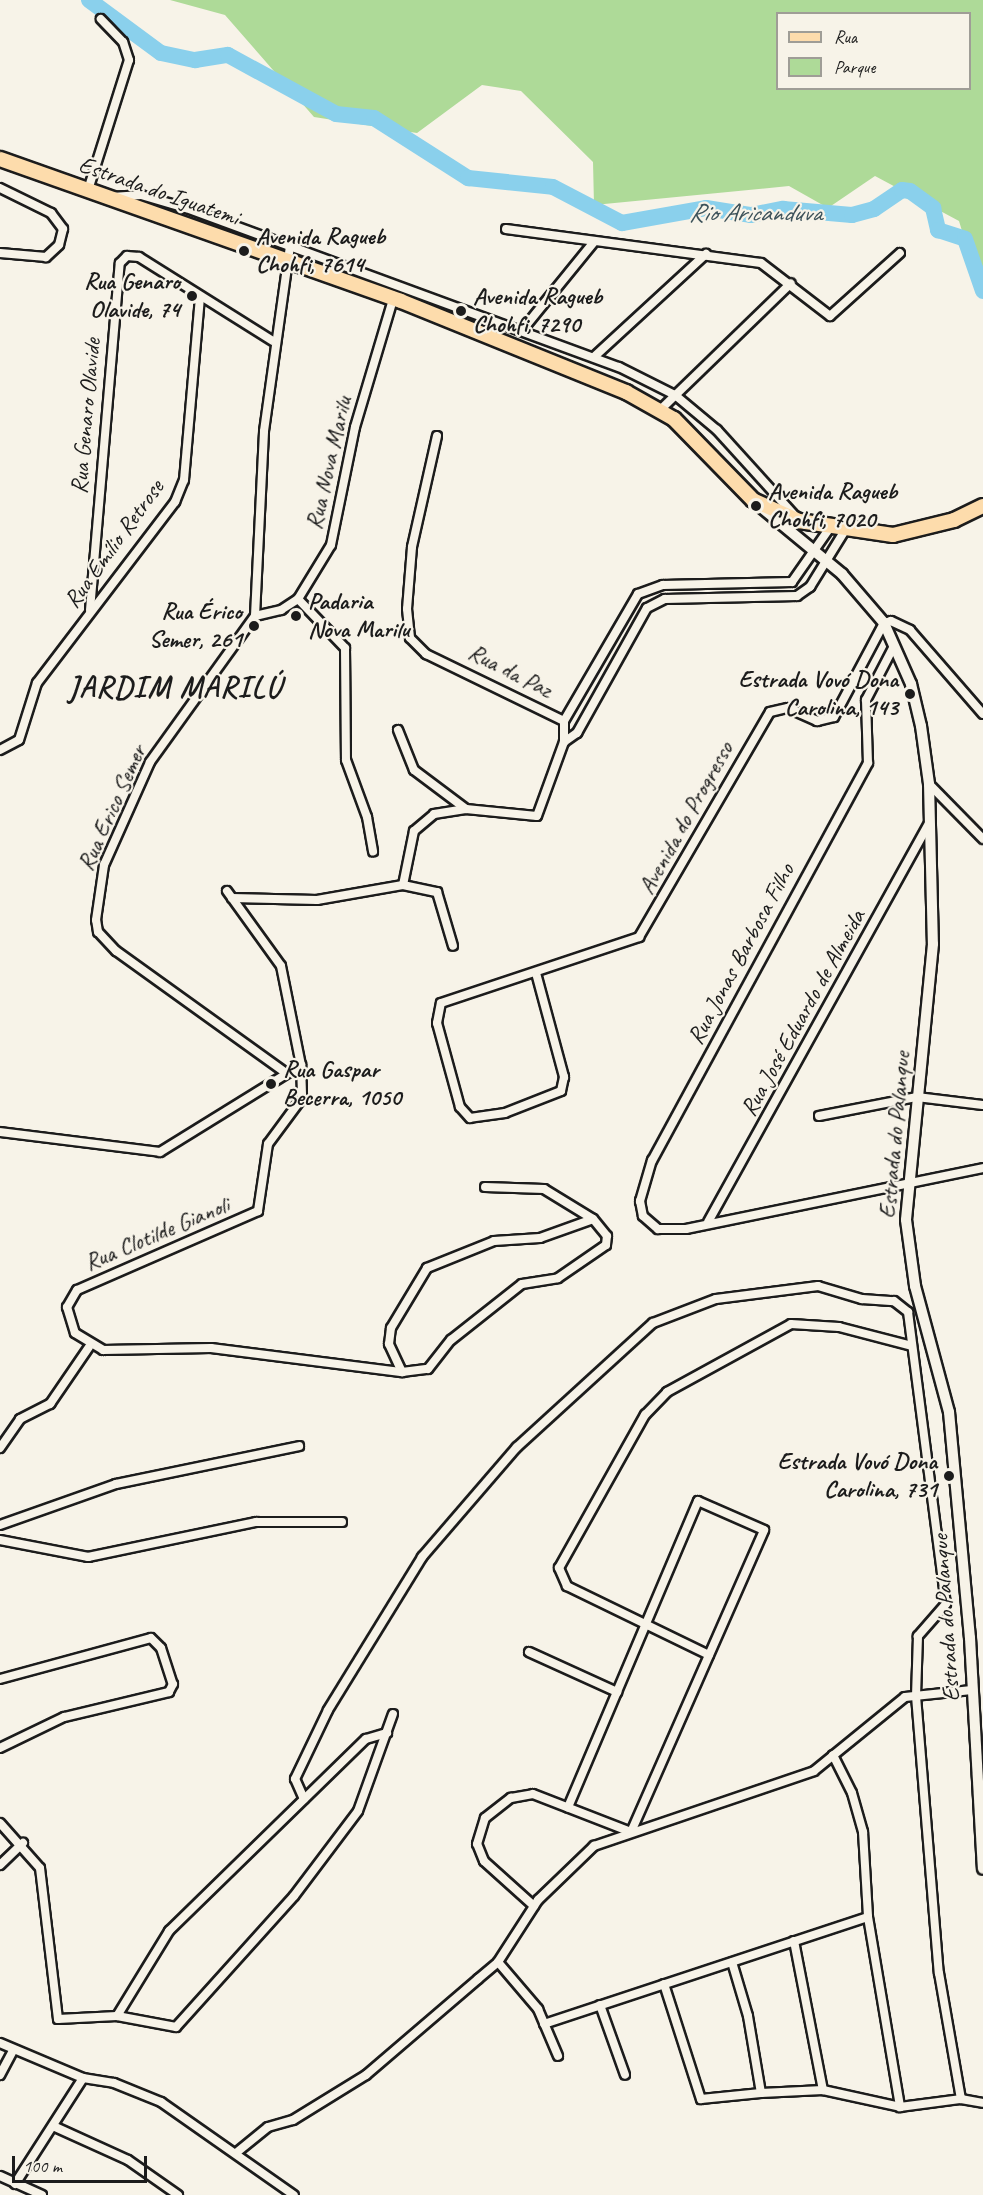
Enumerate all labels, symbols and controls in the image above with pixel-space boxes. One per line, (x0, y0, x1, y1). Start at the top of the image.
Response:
legend (776, 12, 971, 90)
text: Rua (834, 26, 857, 48)
text: Parque (834, 56, 875, 78)
street label: Estrada do Iguatemi (76, 150, 242, 232)
water label: Rio Aricanduva (689, 197, 821, 229)
place label: Avenida Ragueb Chohfi, 7614 (256, 223, 385, 279)
marker: Avenida Ragueb Chohfi, 7614 (237, 244, 251, 258)
place label: Rua Genaro Olavide, 74 (85, 268, 180, 324)
place label: Avenida Ragueb Chohfi, 7290 (473, 283, 602, 339)
marker: Rua Genaro Olavide, 74 (185, 289, 199, 303)
marker: Avenida Ragueb Chohfi, 7290 (454, 304, 468, 318)
street label: Rua Genaro Olavide (65, 337, 107, 495)
street label: Rua Nova Marilu (300, 393, 358, 533)
street label: Rua Emílio Retrose (58, 474, 170, 614)
place label: Avenida Ragueb Chohfi, 7020 (768, 478, 897, 534)
marker: Avenida Ragueb Chohfi, 7020 (749, 499, 763, 513)
place label: Padaria Nova Marilu (308, 588, 410, 644)
place label: Rua Érico Semer, 261 (149, 598, 242, 654)
marker: Padaria Nova Marilu (289, 609, 303, 623)
marker: Rua Érico Semer, 261 (247, 619, 261, 633)
street label: Rua da Paz (463, 638, 557, 704)
place label: Estrada Vovó Dona Carolina, 143 (738, 666, 898, 722)
district label: JARDIM MARILÚ (70, 669, 280, 705)
marker: Estrada Vovó Dona Carolina, 143 (903, 687, 917, 701)
street label: Avenida do Progresso (632, 737, 740, 899)
street label: Rua Erico Semer (72, 741, 152, 875)
street label: Rua Jonas Barbosa Filho (681, 859, 801, 1049)
street label: Rua José Eduardo de Almeida (734, 905, 872, 1121)
street label: Estrada do Palanque (873, 1050, 917, 1220)
place label: Rua Gaspar Becerra, 1050 (283, 1056, 401, 1112)
marker: Rua Gaspar Becerra, 1050 (264, 1077, 278, 1091)
street label: Rua Clotilde Gianoli (81, 1191, 233, 1277)
place label: Estrada Vovó Dona Carolina, 731 (777, 1448, 937, 1504)
marker: Estrada Vovó Dona Carolina, 731 (942, 1469, 956, 1483)
street label: Estrada do Palanque (926, 1533, 966, 1703)
scale bar (15, 2144, 150, 2182)
text: 100 m (23, 2155, 62, 2177)

